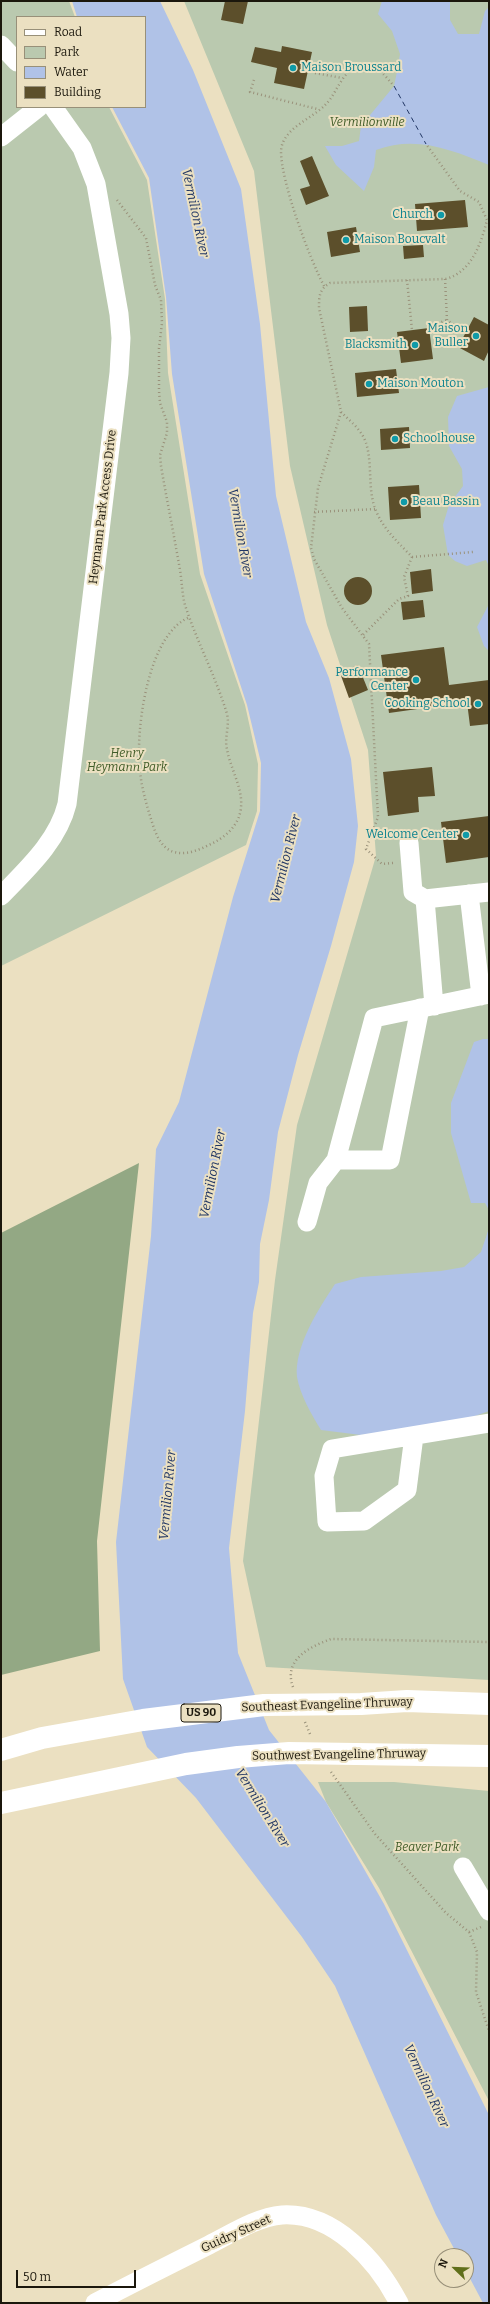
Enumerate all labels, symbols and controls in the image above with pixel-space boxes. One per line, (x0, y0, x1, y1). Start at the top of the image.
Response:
legend (16, 16, 146, 108)
text: Road (54, 25, 82, 39)
text: Park (54, 45, 79, 59)
place label: Maison Broussard (301, 61, 401, 75)
marker: Maison Broussard (288, 63, 298, 73)
text: Water (54, 65, 88, 79)
text: Building (54, 85, 101, 99)
park label: Vermilionville (329, 116, 405, 130)
water label: Vermilion River (178, 167, 212, 259)
place label: Church (392, 208, 433, 222)
marker: Church (436, 210, 446, 220)
place label: Maison Boucvalt (354, 233, 446, 247)
marker: Maison Boucvalt (341, 235, 351, 245)
place label: Maison Buller (427, 322, 468, 350)
marker: Maison Buller (471, 331, 481, 341)
place label: Blacksmith (345, 338, 407, 352)
marker: Blacksmith (410, 340, 420, 350)
place label: Maison Mouton (377, 377, 464, 391)
marker: Maison Mouton (364, 379, 374, 389)
street label: Heymann Park Access Drive (86, 429, 120, 585)
place label: Schoolhouse (403, 432, 475, 446)
marker: Schoolhouse (390, 434, 400, 444)
water label: Vermilion River (225, 487, 255, 579)
place label: Beau Bassin (412, 495, 479, 509)
marker: Beau Bassin (399, 497, 409, 507)
place label: Performance Center (335, 666, 408, 694)
marker: Performance Center (411, 675, 421, 685)
place label: Cooking School (384, 697, 470, 711)
marker: Cooking School (473, 699, 483, 709)
park label: Henry Heymann Park (87, 747, 167, 775)
water label: Vermilion River (268, 813, 304, 905)
place label: Welcome Center (366, 828, 458, 842)
marker: Welcome Center (461, 830, 471, 840)
water label: Vermilion River (197, 1128, 229, 1220)
water label: Vermilion River (156, 1449, 180, 1541)
street label: Southeast Evangeline Thruway (241, 1695, 413, 1715)
road number: US 90 (181, 1704, 221, 1722)
street label: Southwest Evangeline Thruway (252, 1746, 426, 1764)
water label: Vermilion River (232, 1766, 292, 1850)
park label: Beaver Park (395, 1841, 459, 1855)
water label: Vermilion River (400, 2042, 452, 2130)
street label: Guidry Street (199, 2212, 273, 2256)
north arrow (434, 2248, 474, 2288)
text: N (436, 2257, 451, 2270)
scale bar (18, 2262, 138, 2288)
text: 50 m (23, 2270, 51, 2284)

